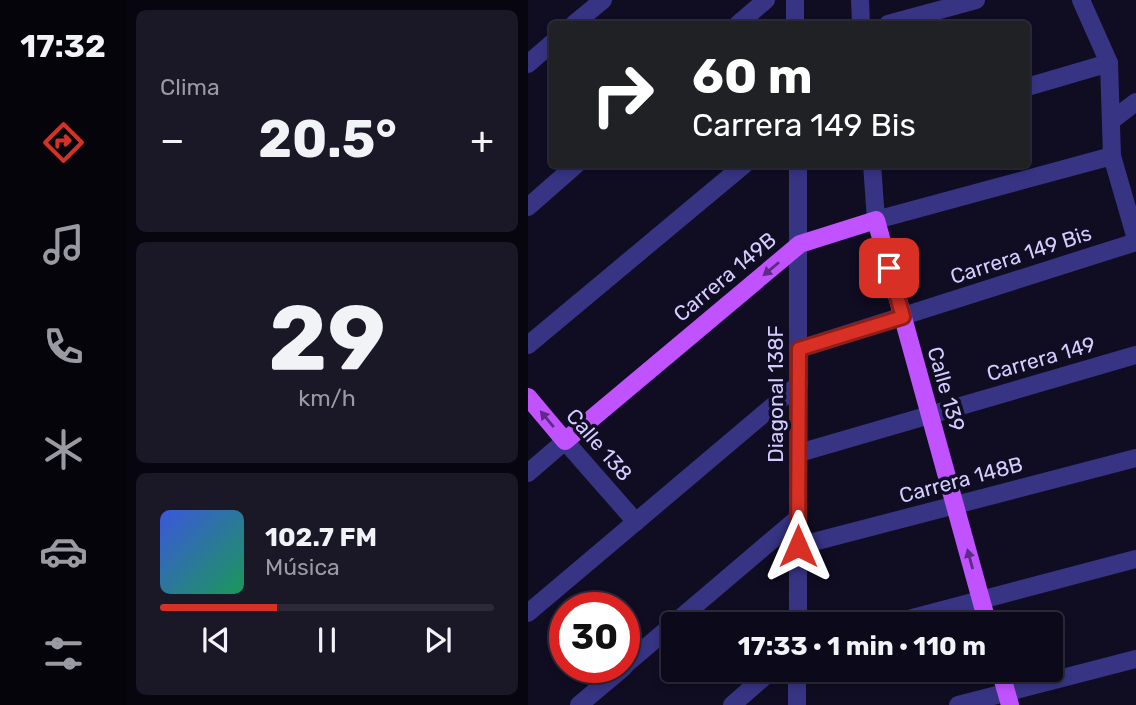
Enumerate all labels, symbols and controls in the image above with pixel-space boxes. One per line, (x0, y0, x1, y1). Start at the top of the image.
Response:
text: 17:32 (20, 27, 106, 65)
text: 60 m (692, 47, 813, 105)
icon: right (577, 49, 668, 140)
text: Clima (160, 73, 220, 101)
text: Carrera 149 Bis (692, 106, 916, 144)
text: 20.5° (258, 108, 397, 170)
text: − (160, 117, 185, 163)
text: + (470, 117, 494, 163)
icon: directions (39, 118, 88, 167)
icon: music (39, 220, 88, 269)
street label: Carrera 149 Bis (947, 220, 1095, 289)
street label: Carrera 149B (668, 227, 781, 327)
pin (859, 238, 919, 298)
icon: arrive (870, 249, 908, 287)
one-way arrow (763, 261, 781, 276)
text: 29 (268, 284, 386, 392)
icon: phone (39, 322, 88, 371)
street label: Diagonal 138F (763, 325, 788, 463)
street label: Carrera 149 (984, 331, 1098, 386)
street label: Calle 139 (923, 344, 970, 434)
text: km/h (298, 384, 356, 412)
street label: Calle 138 (561, 403, 638, 486)
one-way arrow (540, 411, 555, 428)
icon: climate (39, 425, 88, 474)
street label: Carrera 148B (896, 451, 1025, 508)
position arrow (761, 509, 835, 583)
text: 102.7 FM (265, 522, 377, 553)
icon: car (39, 527, 88, 576)
one-way arrow (964, 548, 974, 569)
text: Música (265, 553, 340, 581)
speed limit sign: 30 (549, 592, 640, 683)
icon: previous (197, 621, 235, 659)
icon: pause (308, 621, 346, 659)
icon: next (419, 621, 457, 659)
icon: filters (39, 629, 88, 678)
text: 17:33 · 1 min · 110 m (738, 631, 986, 662)

